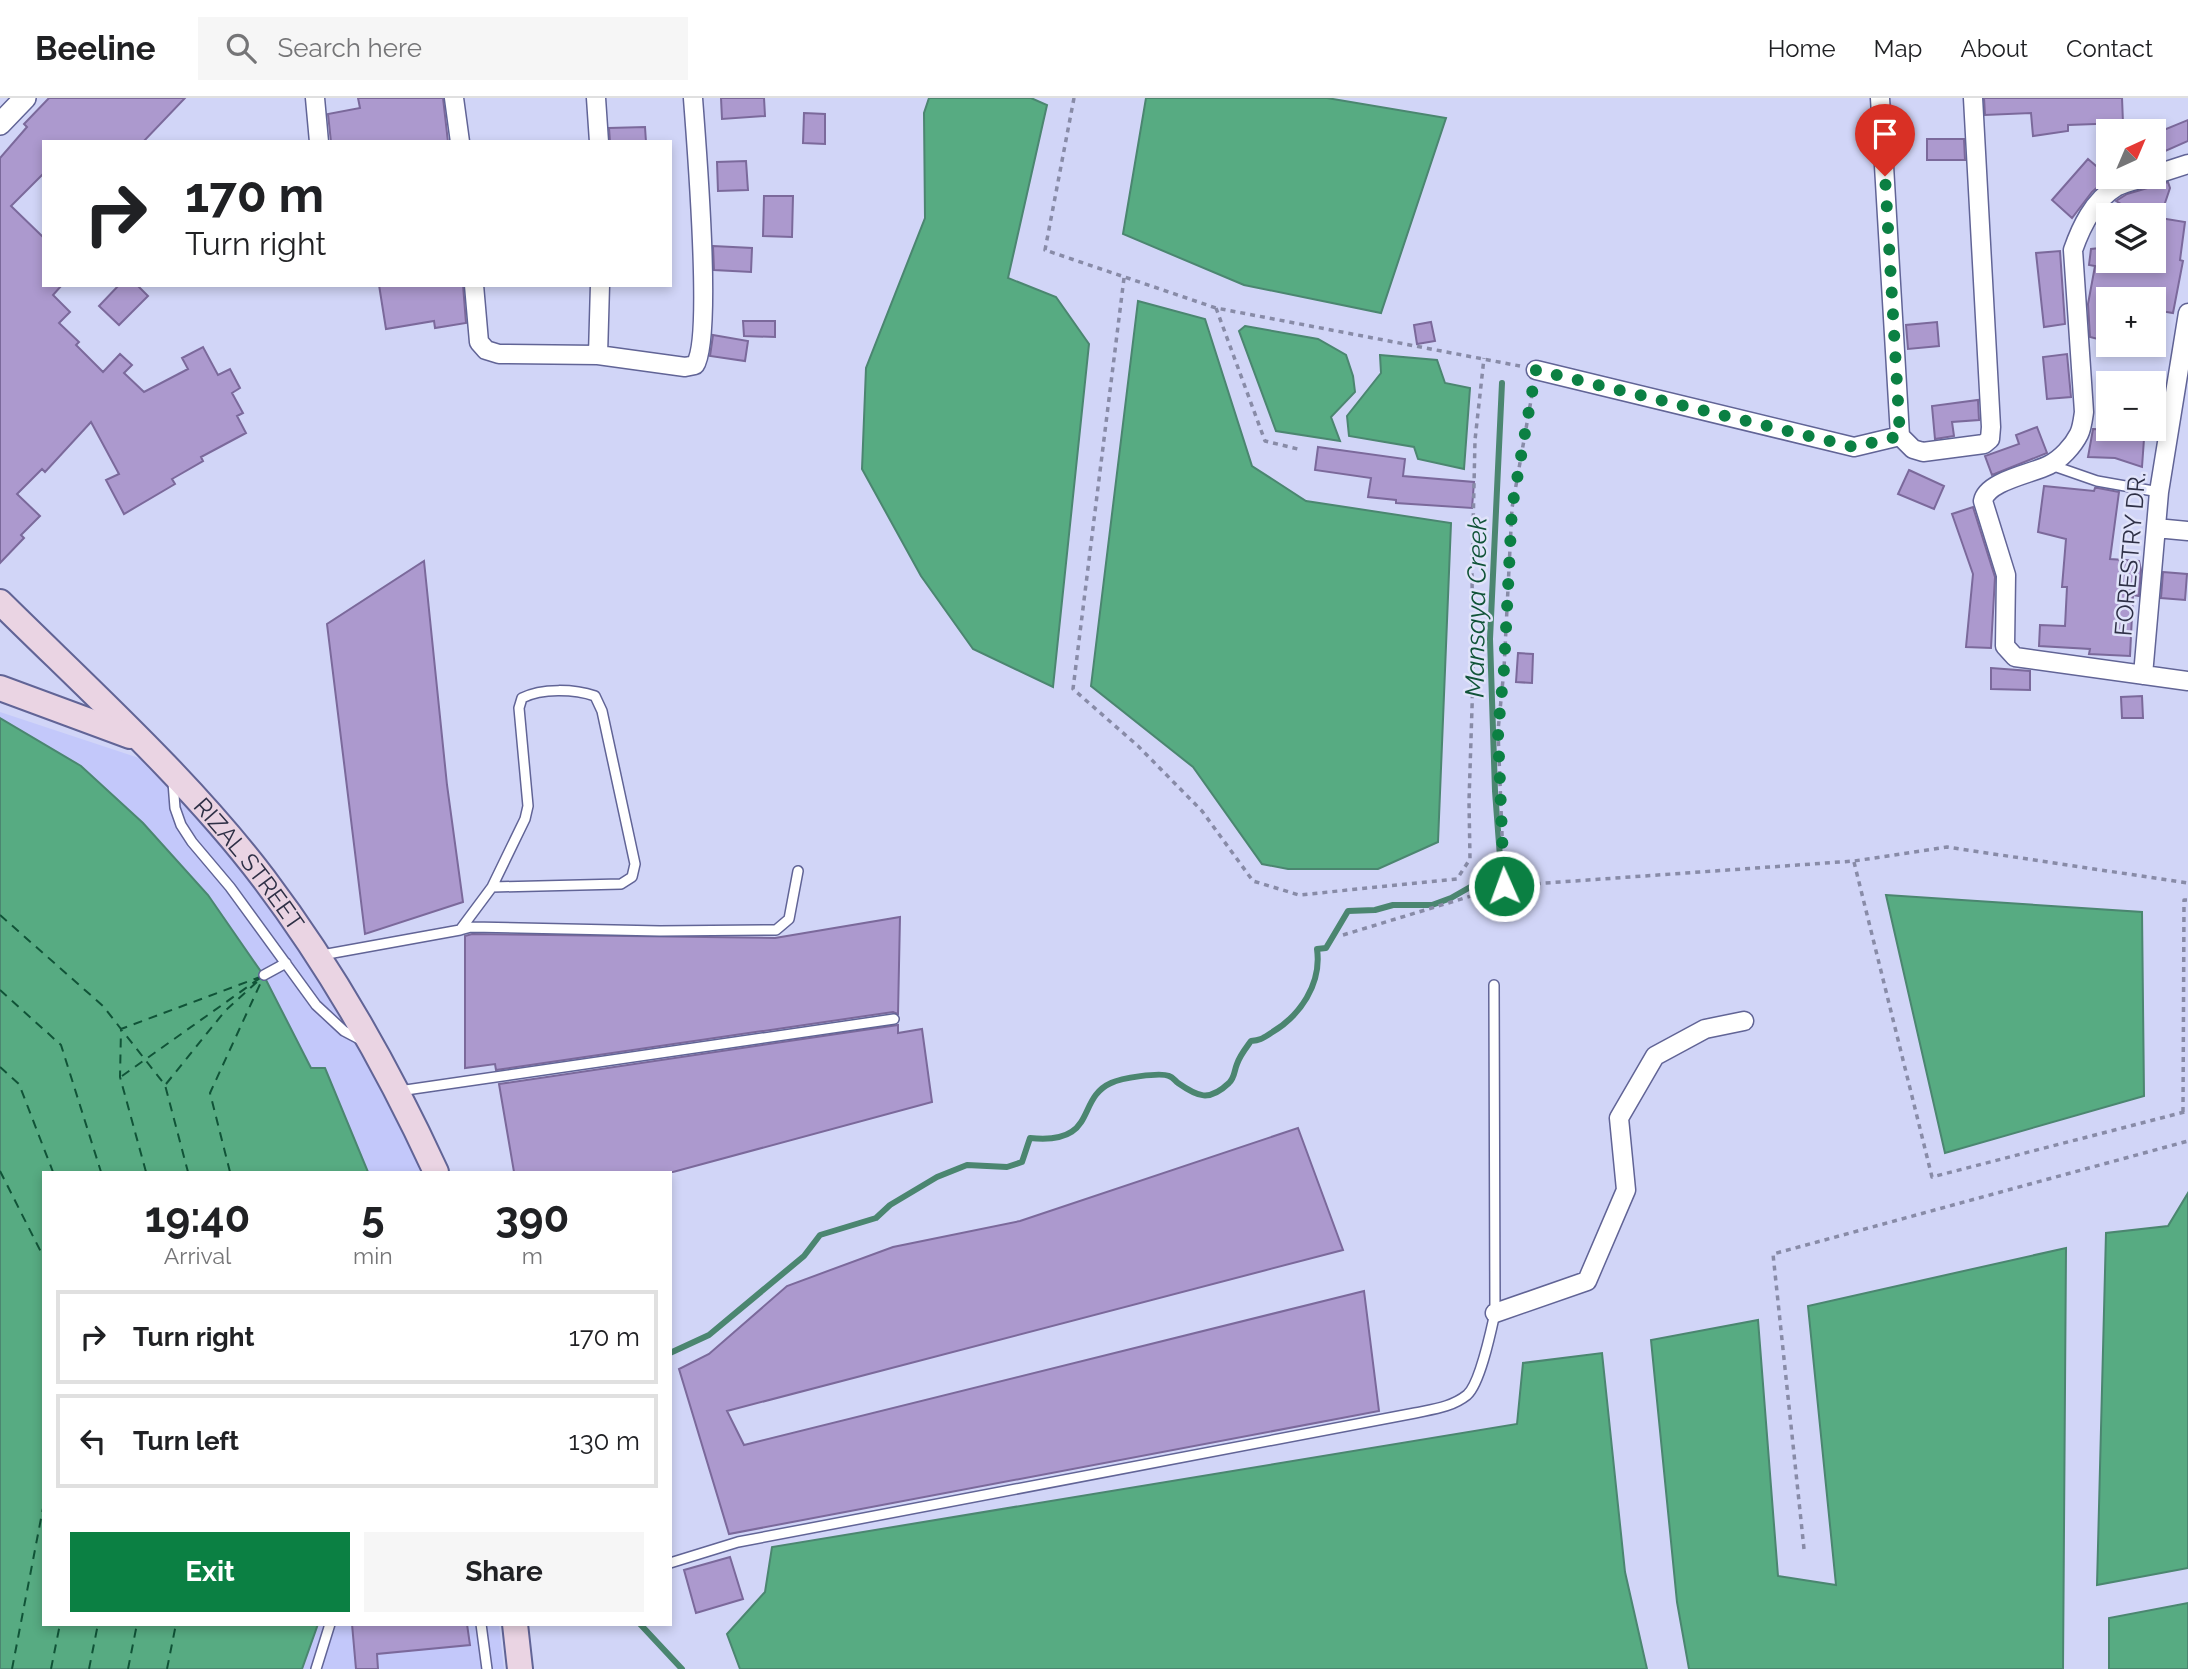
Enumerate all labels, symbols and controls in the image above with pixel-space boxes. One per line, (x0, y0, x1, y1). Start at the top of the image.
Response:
search box (198, 17, 688, 80)
text: Beeline (35, 29, 156, 68)
icon: search (222, 29, 260, 67)
text: Search here (278, 33, 422, 63)
text: Home (1768, 34, 1836, 63)
text: Map (1874, 34, 1922, 63)
text: About (1960, 34, 2028, 63)
text: Contact (2066, 34, 2153, 63)
pin (1855, 104, 1915, 176)
icon: arrive (1866, 115, 1904, 153)
north arrow (2096, 119, 2166, 189)
map controls (2096, 119, 2166, 441)
text: 170 m (185, 166, 324, 223)
icon: right (70, 168, 161, 259)
button: layers (2096, 203, 2166, 273)
text: Turn right (185, 225, 326, 262)
button: + (2096, 287, 2166, 357)
button: − (2096, 371, 2166, 441)
street label: FORESTRY DR. (2108, 471, 2152, 637)
water label: Mansaya Creek (1459, 516, 1493, 698)
street label: RIZAL STREET (188, 791, 311, 936)
position arrow (1467, 849, 1541, 923)
text: 19:40 (145, 1193, 250, 1242)
text: 5 (361, 1193, 384, 1242)
text: 390 (495, 1193, 569, 1242)
text: Arrival (164, 1242, 231, 1269)
text: min (353, 1242, 393, 1269)
text: m (522, 1242, 543, 1269)
icon: right (74, 1318, 112, 1356)
text: Turn right (133, 1322, 254, 1352)
text: 170 m (569, 1322, 640, 1352)
icon: left (74, 1422, 112, 1460)
text: Turn left (133, 1426, 239, 1456)
text: 130 m (569, 1426, 640, 1456)
button: Exit (70, 1532, 350, 1612)
button: Share (364, 1532, 644, 1612)

